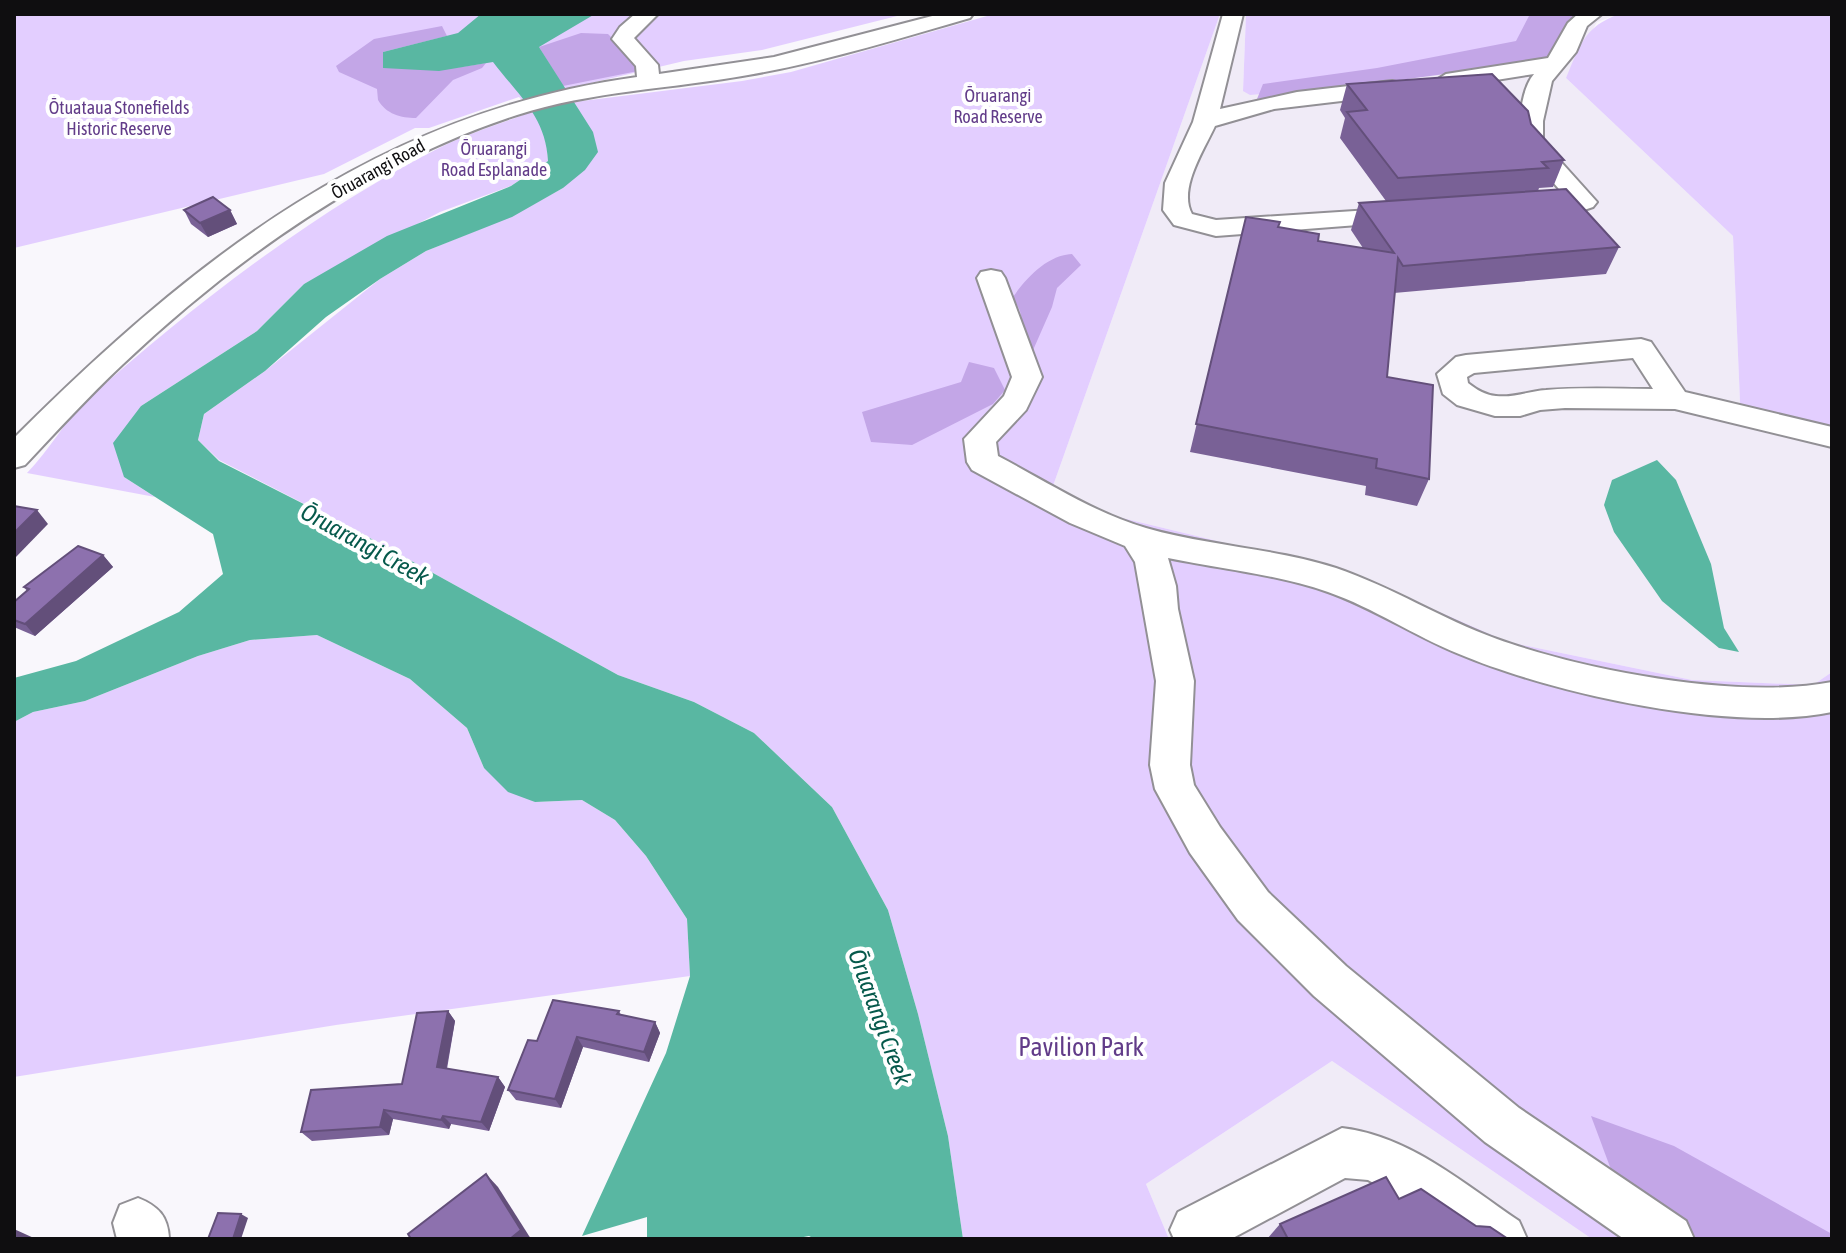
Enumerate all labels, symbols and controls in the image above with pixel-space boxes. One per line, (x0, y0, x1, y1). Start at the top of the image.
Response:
park label: Ōruarangi Road Reserve (953, 85, 1043, 127)
park label: Ōtuataua Stonefields Historic Reserve (49, 97, 189, 139)
street label: Ōruarangi Road (328, 135, 428, 203)
park label: Ōruarangi Road Esplanade (441, 138, 547, 180)
water label: Ōruarangi Creek (296, 498, 434, 590)
water label: Ōruarangi Creek (843, 946, 917, 1089)
park label: Pavilion Park (1018, 1032, 1144, 1062)

